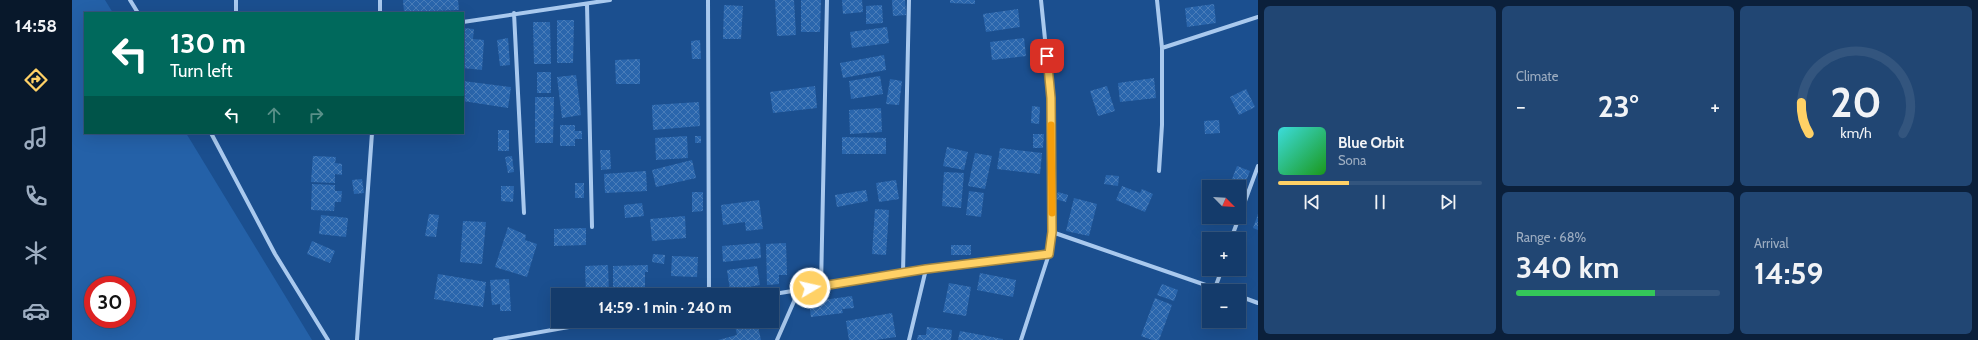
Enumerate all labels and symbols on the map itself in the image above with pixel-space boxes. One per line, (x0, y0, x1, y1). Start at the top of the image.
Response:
pin (1030, 39, 1064, 73)
north arrow (1202, 180, 1246, 224)
position arrow (789, 267, 831, 309)
speed limit sign: 30 (84, 276, 136, 328)

